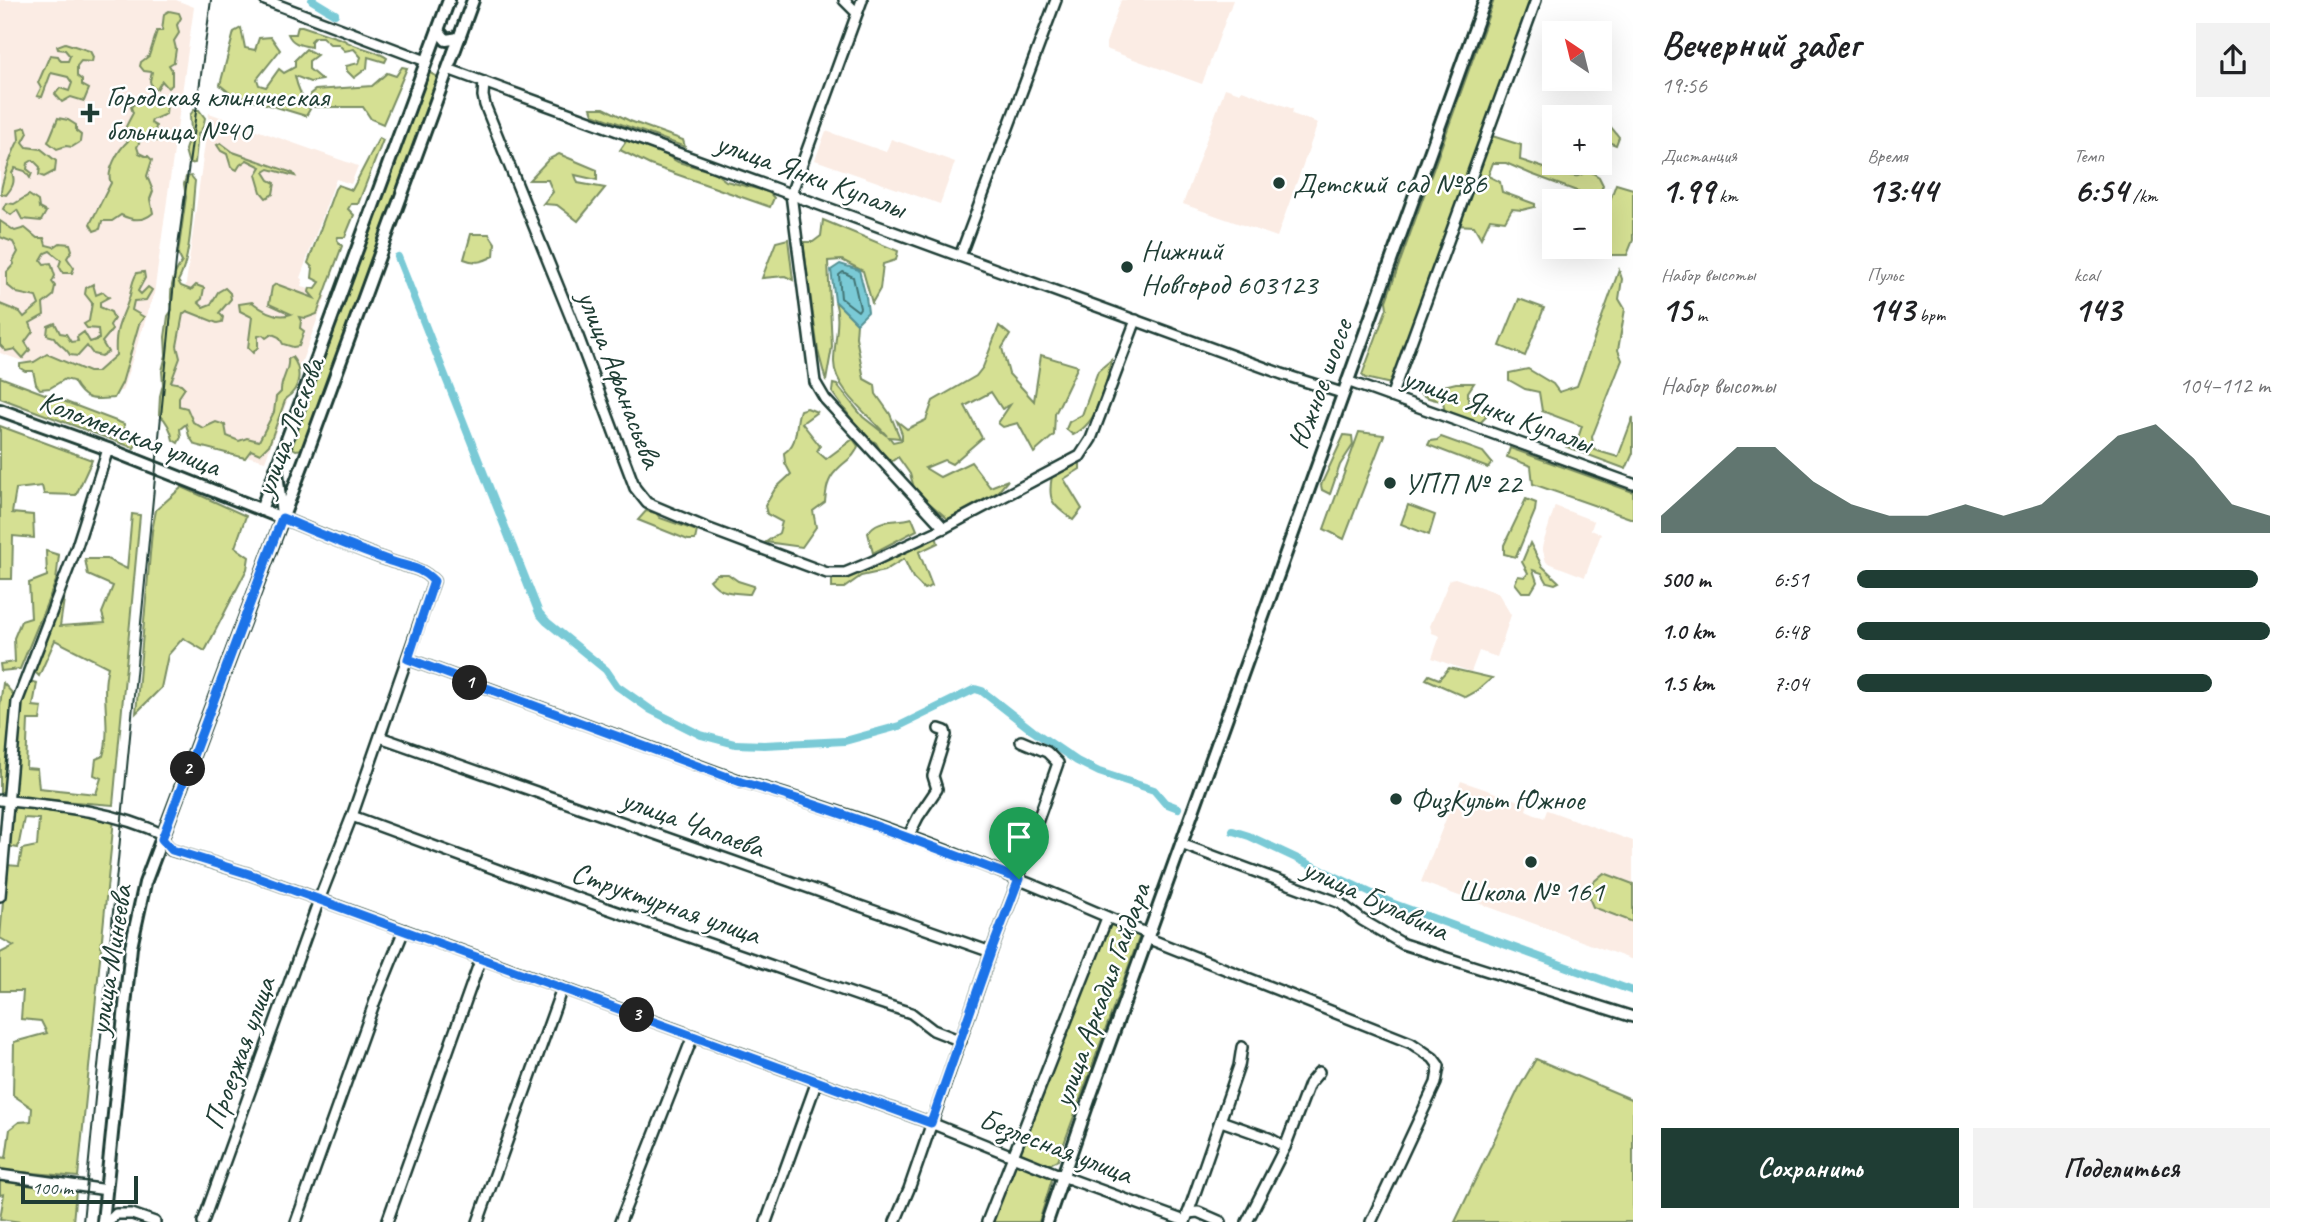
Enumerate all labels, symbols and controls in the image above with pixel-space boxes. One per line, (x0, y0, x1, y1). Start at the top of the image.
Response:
north arrow (1542, 21, 1612, 91)
map controls (1542, 21, 1612, 259)
text: Вечерний забег (1661, 21, 1860, 68)
button: share (2196, 23, 2270, 97)
text: 19:56 (1661, 71, 1707, 100)
place label: Городская клиническая больница №40 (106, 77, 331, 149)
marker: Городская клиническая больница №40 (80, 103, 100, 123)
button: + (1542, 105, 1612, 175)
street label: улица Янки Купалы (709, 122, 913, 228)
text: Дистанция (1661, 144, 1737, 168)
text: Время (1867, 144, 1907, 168)
text: Темп (2074, 144, 2104, 168)
place label: Детский сад №86 (1293, 164, 1488, 202)
text: 1.99 (1661, 168, 1714, 213)
text: 13:44 (1867, 168, 1937, 213)
text: 6:54 (2074, 168, 2128, 213)
marker: Детский сад №86 (1271, 175, 1287, 191)
text: km (1714, 184, 1738, 208)
text: /km (2128, 184, 2157, 208)
button: − (1542, 189, 1612, 259)
place label: Нижний Новгород 603123 (1141, 231, 1320, 303)
marker: Нижний Новгород 603123 (1119, 259, 1135, 275)
text: Набор высоты (1661, 263, 1755, 287)
text: Пульс (1867, 263, 1904, 287)
text: kcal (2074, 263, 2099, 287)
street label: улица Афанасьева (568, 283, 672, 475)
text: 15 (1661, 287, 1692, 332)
text: 143 (1867, 287, 1915, 332)
text: 143 (2074, 287, 2121, 332)
text: m (1692, 303, 1707, 327)
text: bpm (1915, 303, 1945, 327)
street label: Южное шоссе (1279, 312, 1362, 454)
street label: улица Лескова (244, 350, 334, 504)
street label: улица Янки Купалы (1396, 357, 1600, 463)
text: Набор высоты (1661, 371, 1775, 400)
text: 104–112 m (2179, 371, 2270, 400)
street label: Коломенская улица (34, 381, 228, 486)
place label: УПП № 22 (1404, 464, 1524, 502)
marker: УПП № 22 (1382, 475, 1398, 491)
text: 500 m (1661, 565, 1710, 594)
text: 6:51 (1773, 565, 1809, 594)
text: 1.0 km (1661, 617, 1715, 646)
text: 6:48 (1773, 617, 1809, 646)
pin: 1 (452, 666, 488, 700)
text: 1.5 km (1661, 669, 1714, 698)
text: 7:04 (1773, 669, 1809, 698)
text: 1 (465, 670, 474, 694)
pin: 2 (170, 752, 206, 786)
text: 2 (183, 756, 192, 780)
street label: улица Чапаева (615, 779, 771, 867)
place label: ФизКульт Южное (1410, 780, 1586, 818)
marker: ФизКульт Южное (1388, 791, 1404, 807)
pin (989, 807, 1049, 879)
icon: arrive (1000, 818, 1038, 856)
street label: улица Булавина (1295, 848, 1457, 950)
street label: Структурная улица (567, 853, 767, 954)
marker: Школа № 161 (1523, 854, 1539, 870)
place label: Школа № 161 (1458, 872, 1605, 910)
street label: улица Аркадия Гайдара (1042, 876, 1160, 1114)
street label: улица Минеева (79, 880, 141, 1040)
street label: Проезжая улица (194, 970, 285, 1134)
pin: 3 (620, 998, 654, 1032)
text: 3 (632, 1002, 641, 1026)
street label: Безлесная улица (974, 1099, 1140, 1193)
button: Сохранить (1661, 1128, 1959, 1208)
button: Поделиться (1973, 1128, 2270, 1208)
scale bar (21, 1173, 138, 1205)
text: 100 m (32, 1176, 73, 1200)

